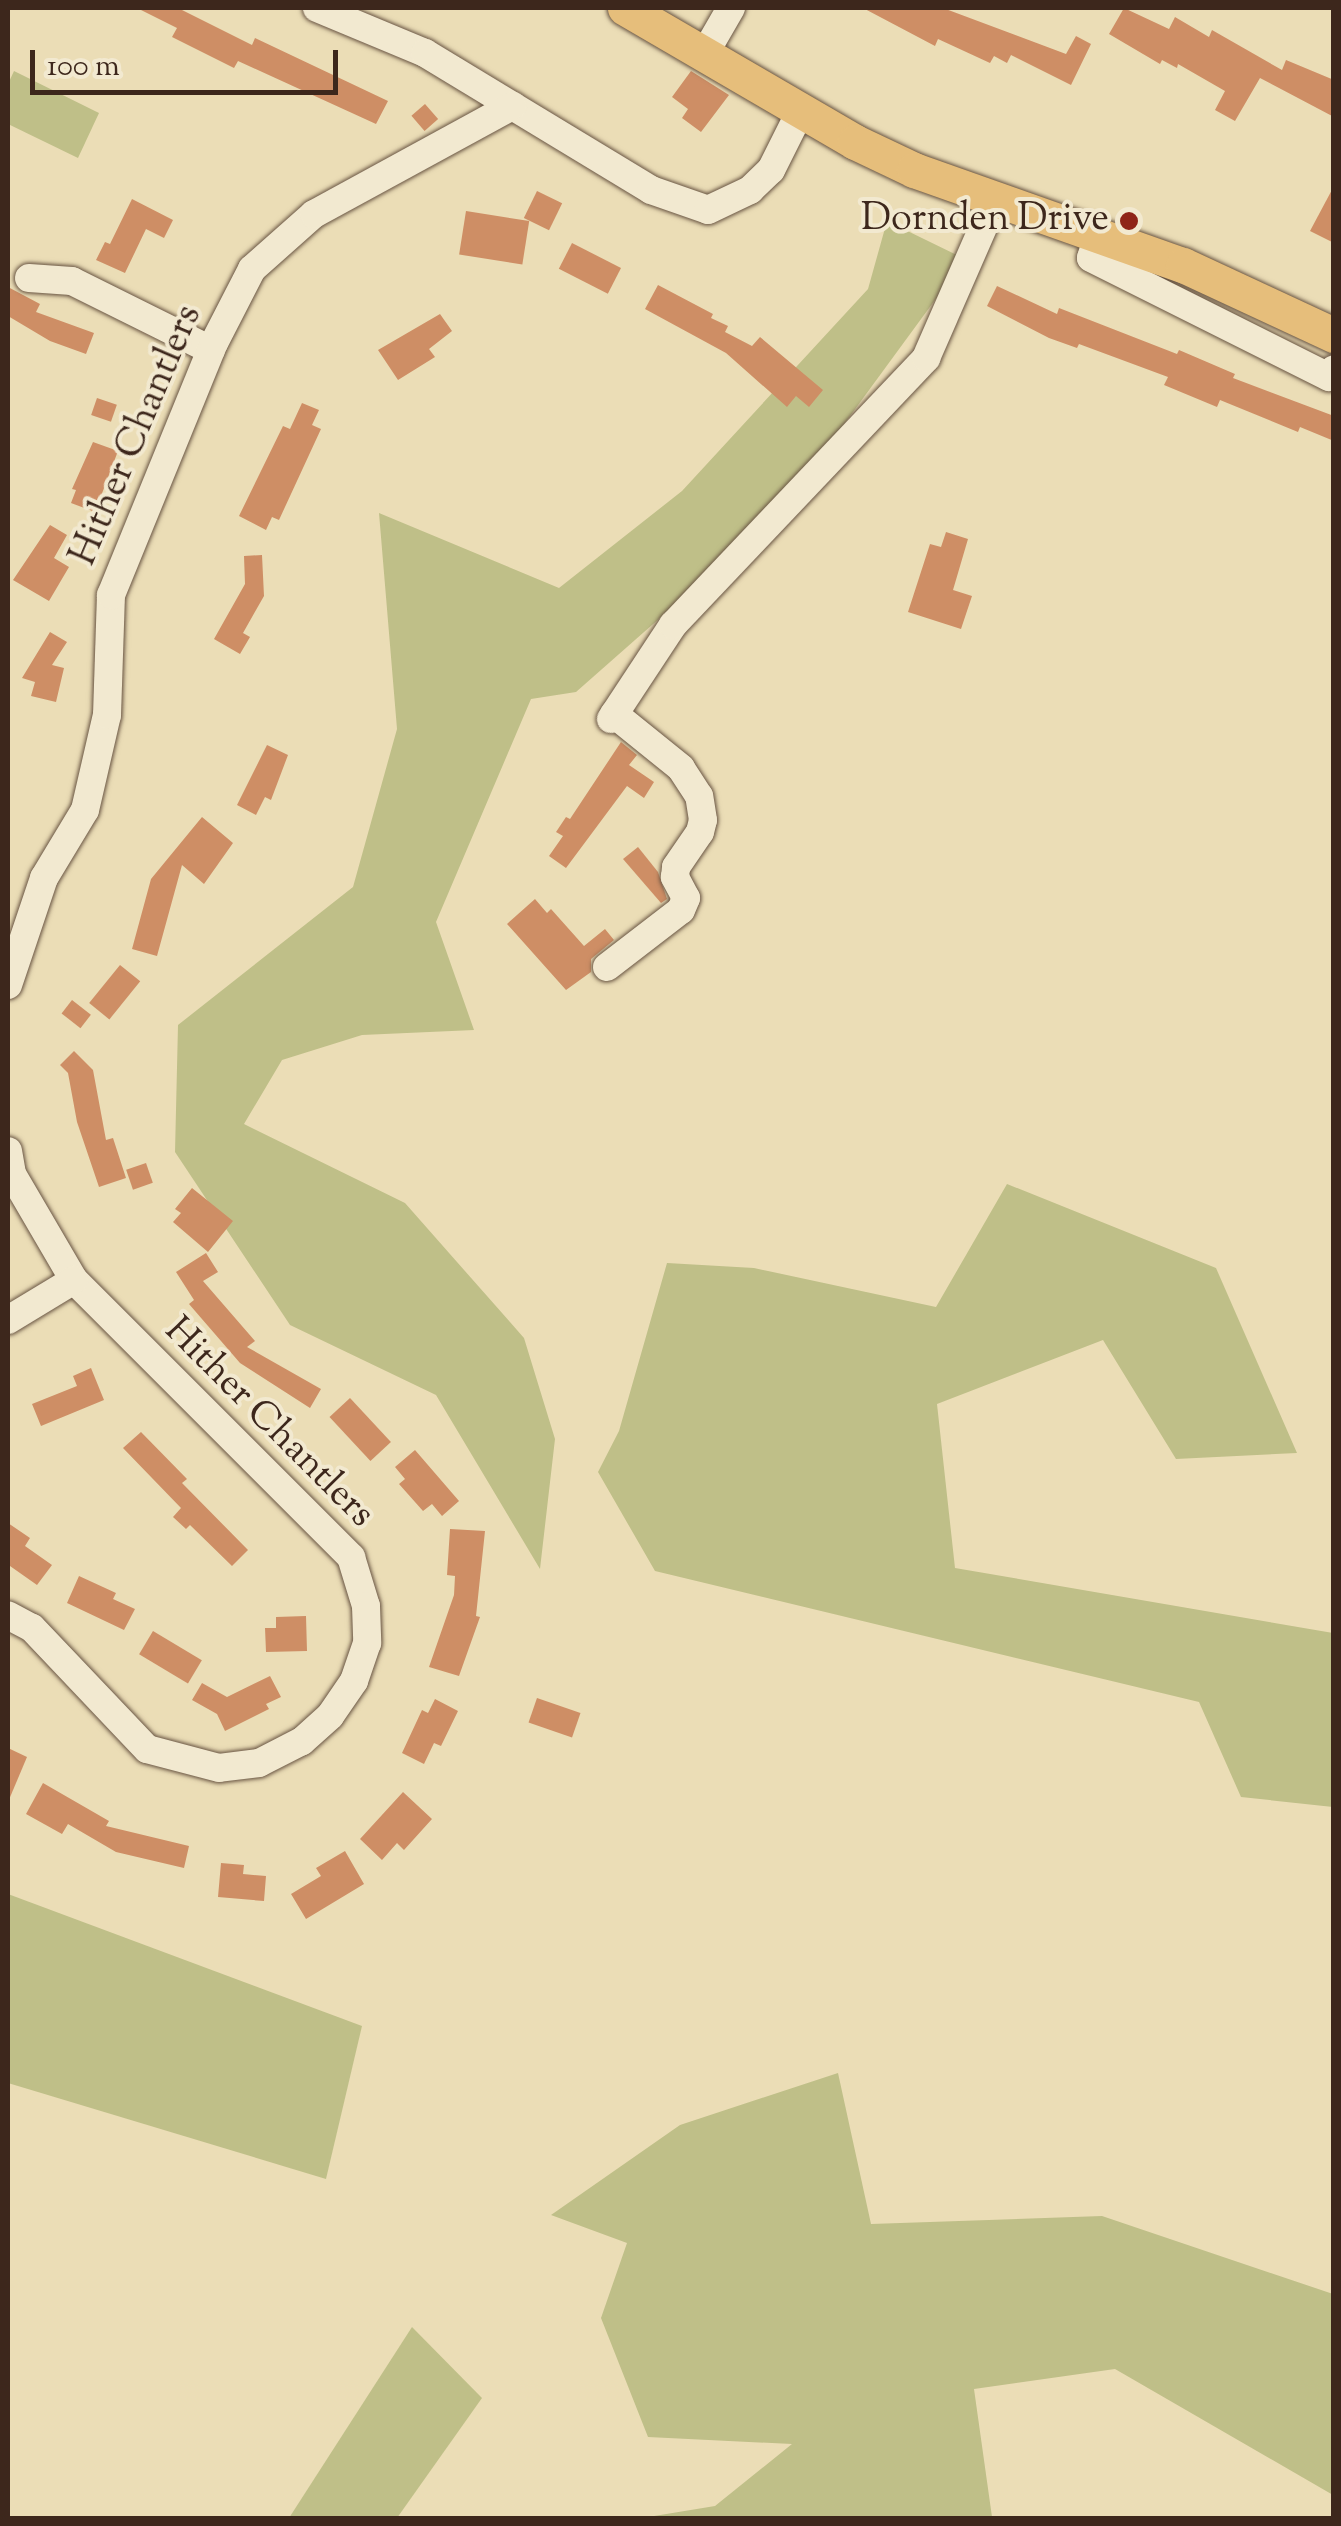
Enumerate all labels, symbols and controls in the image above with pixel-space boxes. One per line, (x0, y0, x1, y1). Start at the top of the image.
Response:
scale bar (35, 30, 342, 92)
text: 100 m (47, 46, 120, 89)
place label: Dornden Drive (861, 198, 1109, 244)
marker: Dornden Drive (1118, 210, 1140, 232)
street label: Hither Chantlers (63, 299, 213, 573)
street label: Hither Chantlers (153, 1309, 383, 1539)

